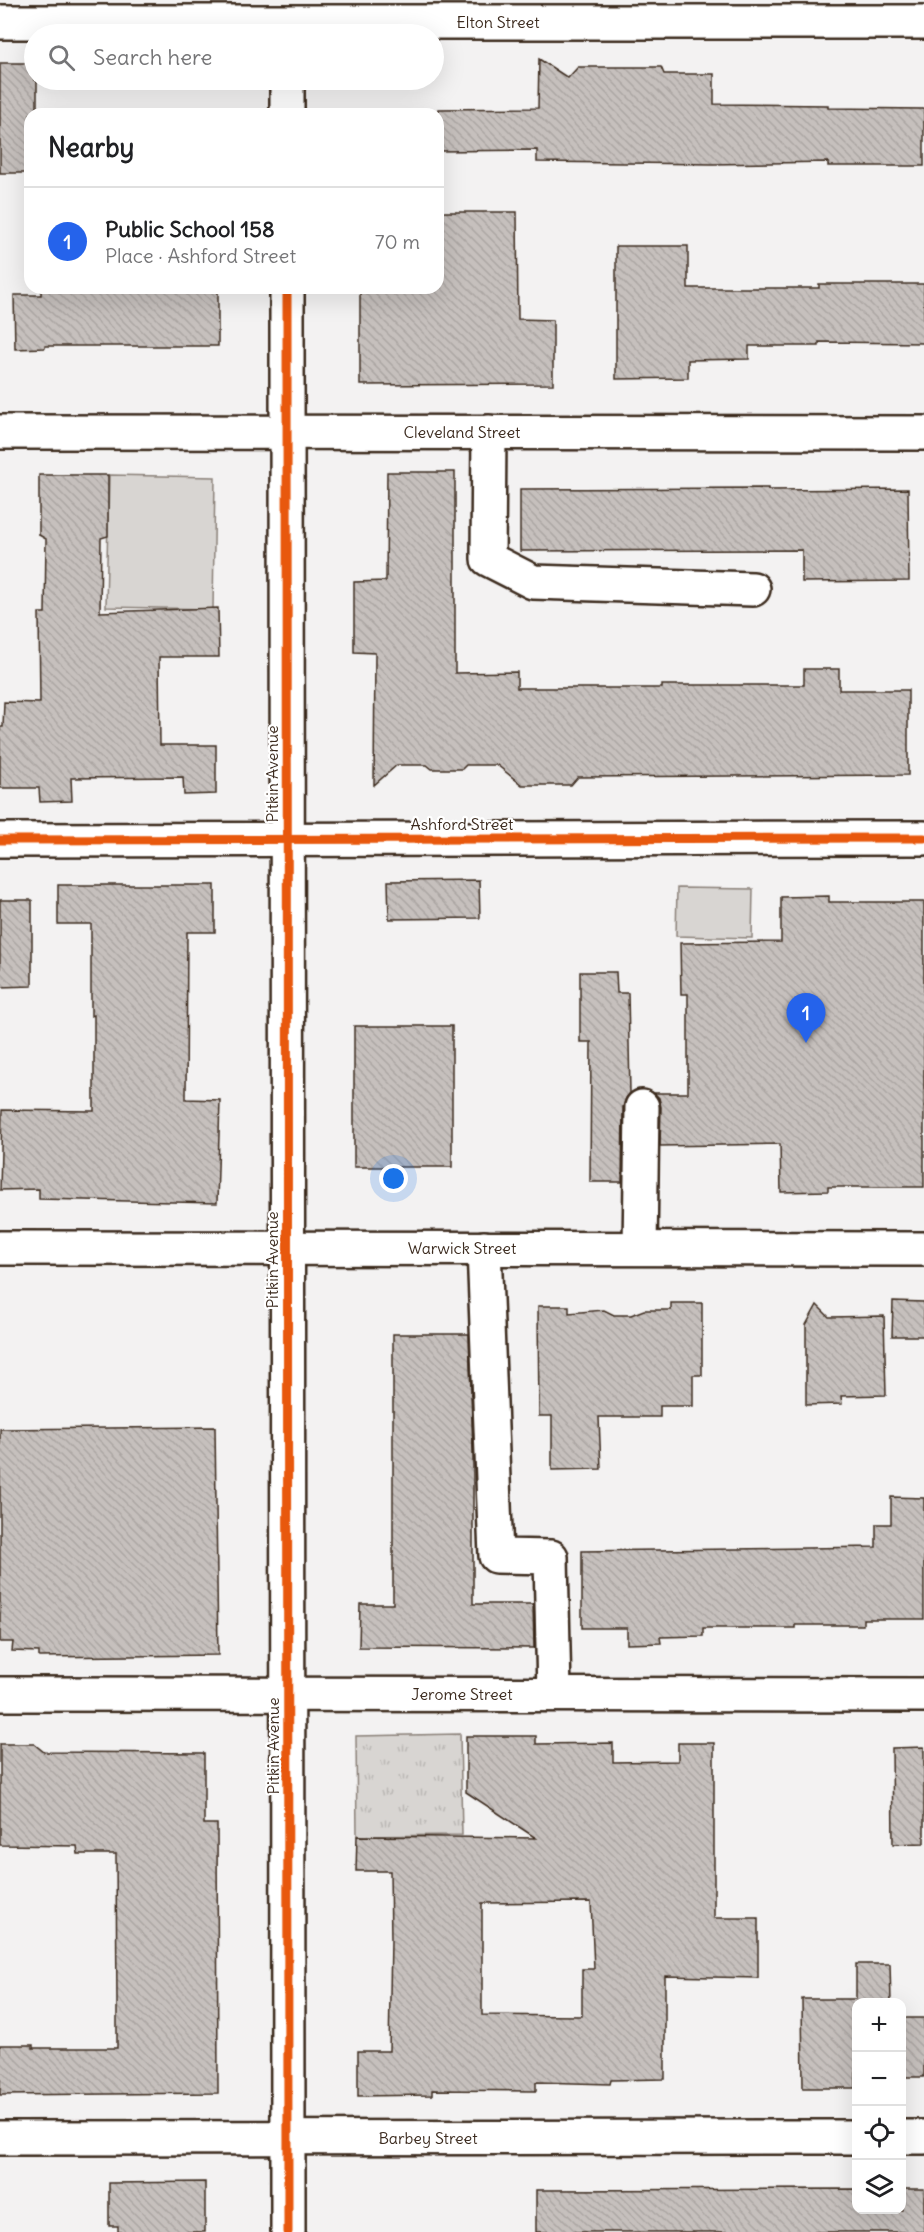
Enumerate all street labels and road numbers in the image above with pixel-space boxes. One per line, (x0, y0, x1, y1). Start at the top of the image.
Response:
street label: Elton Street (456, 12, 540, 32)
street label: Cleveland Street (403, 422, 521, 442)
street label: Pitkin Avenue (262, 725, 282, 823)
street label: Ashford Street (410, 814, 514, 834)
street label: Pitkin Avenue (262, 1211, 282, 1309)
street label: Warwick Street (408, 1238, 517, 1258)
street label: Jerome Street (411, 1684, 513, 1704)
street label: Pitkin Avenue (263, 1697, 283, 1795)
street label: Barbey Street (378, 2128, 478, 2148)

